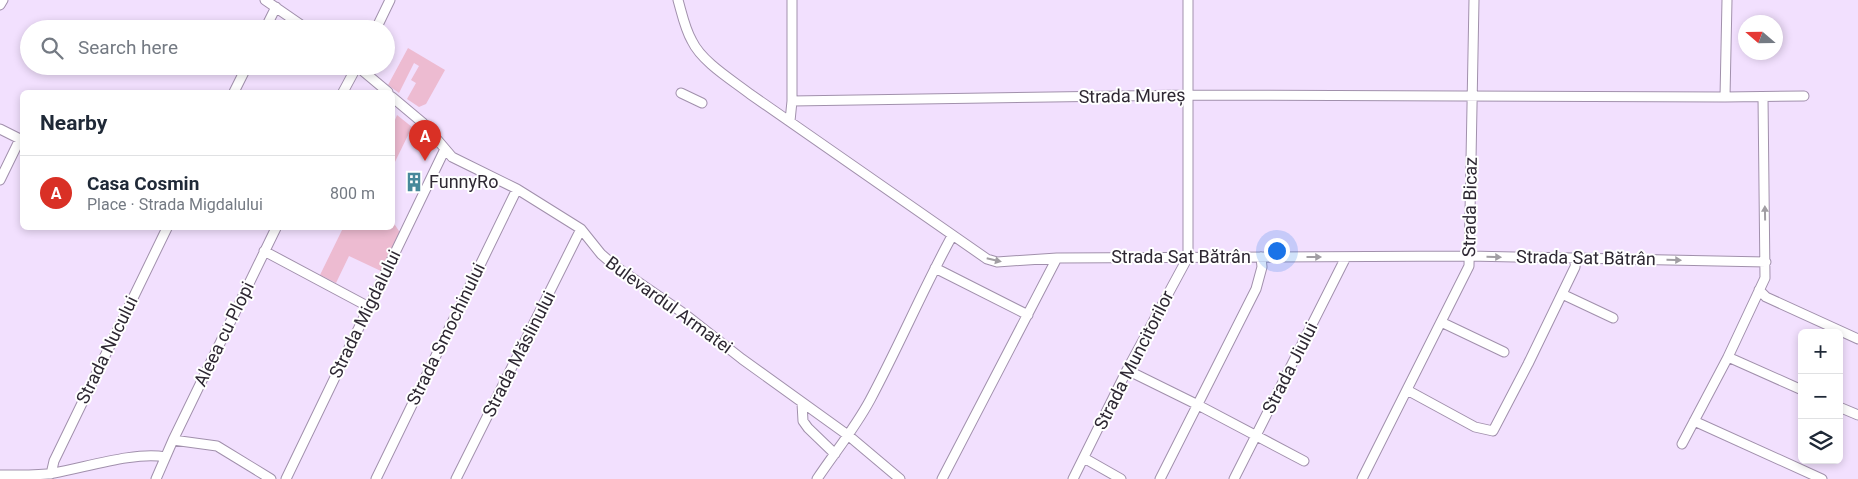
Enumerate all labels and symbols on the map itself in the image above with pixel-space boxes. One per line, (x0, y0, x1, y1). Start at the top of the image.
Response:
north arrow (1738, 15, 1783, 60)
street label: Strada Mureș (1078, 84, 1186, 108)
pin: A (409, 120, 441, 161)
street label: Strada Bicaz (1458, 157, 1481, 257)
building icon: FunnyRo (403, 171, 425, 193)
place label: FunnyRo (429, 171, 498, 192)
one-way arrow (1761, 205, 1769, 221)
your location (1264, 238, 1290, 264)
street label: Strada Migdalului (325, 246, 405, 381)
street label: Strada Sat Bătrân (1111, 246, 1251, 267)
street label: Strada Sat Bătrân (1516, 246, 1656, 269)
street label: Bulevardul Armatei (602, 252, 737, 358)
one-way arrow (1306, 253, 1322, 261)
one-way arrow (1486, 253, 1502, 261)
one-way arrow (986, 256, 1002, 264)
one-way arrow (1666, 256, 1682, 264)
street label: Strada Smochinului (402, 259, 489, 408)
street label: Aleea cu Plopi (189, 278, 258, 390)
street label: Strada Măslinului (478, 287, 559, 420)
street label: Strada Muncitorilor (1089, 287, 1178, 433)
street label: Strada Nucului (71, 292, 142, 407)
street label: Strada Jiului (1258, 319, 1321, 417)

